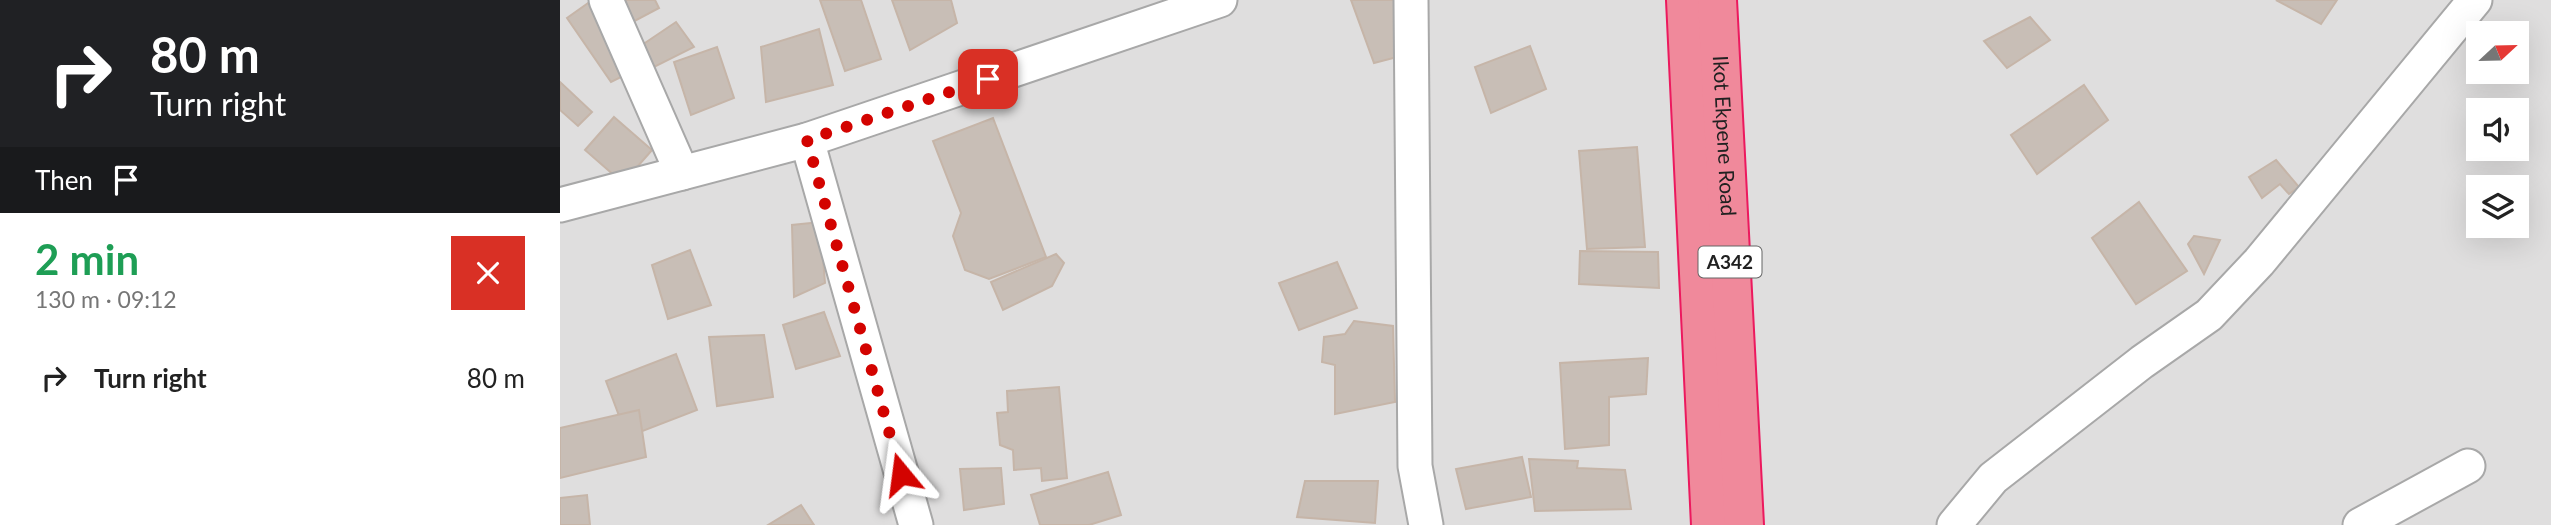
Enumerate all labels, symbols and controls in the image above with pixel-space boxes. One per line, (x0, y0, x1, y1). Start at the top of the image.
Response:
north arrow (2466, 21, 2529, 84)
map controls (2466, 21, 2529, 238)
text: 80 m (150, 25, 260, 83)
icon: right (35, 28, 126, 119)
pin (958, 49, 1018, 109)
street label: Ikot Ekpene Road (1709, 55, 1742, 217)
icon: arrive (969, 60, 1007, 98)
text: Turn right (150, 84, 286, 123)
button: sound (2466, 98, 2529, 161)
icon: arrive (107, 161, 145, 199)
text: Then (35, 164, 93, 196)
button: layers (2466, 175, 2529, 238)
text: 2 min (35, 234, 139, 284)
button: close (451, 236, 525, 310)
road number: A342 (1698, 246, 1762, 278)
text: 130 m · 09:12 (35, 285, 177, 313)
icon: right (35, 359, 73, 397)
text: Turn right (94, 362, 207, 394)
text: 80 m (467, 362, 525, 394)
position arrow (864, 437, 938, 511)

